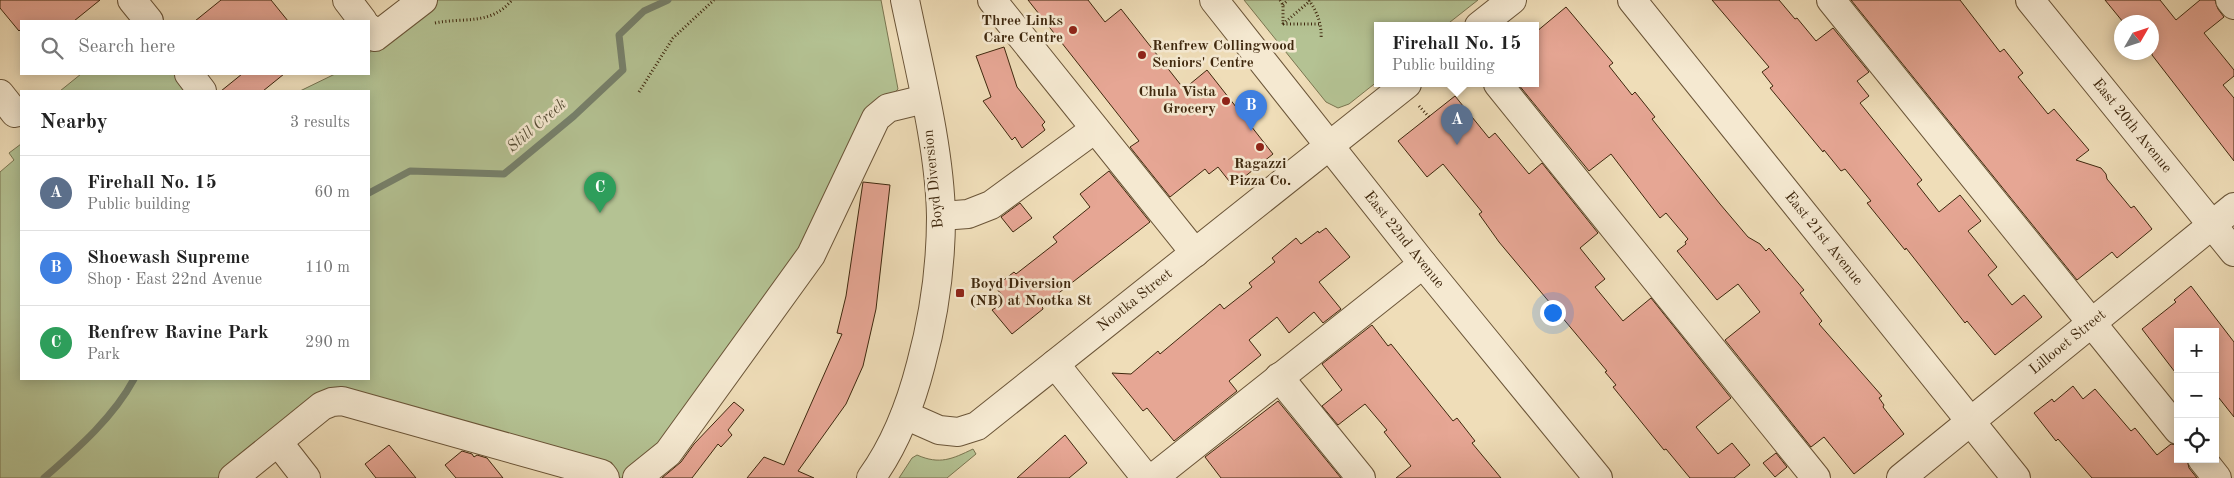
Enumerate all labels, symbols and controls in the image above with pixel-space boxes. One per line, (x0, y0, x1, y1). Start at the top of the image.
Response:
place label: Three Links Care Centre (981, 14, 1063, 46)
north arrow (2114, 15, 2159, 60)
search box (20, 20, 370, 75)
popup (1374, 22, 1539, 87)
marker: Three Links Care Centre (1067, 24, 1079, 36)
icon: search (38, 34, 66, 62)
text: Firehall No. 15 (1392, 35, 1521, 54)
text: Search here (78, 38, 175, 57)
place label: Renfrew Collingwood Seniors' Centre (1152, 39, 1295, 71)
marker: Renfrew Collingwood Seniors' Centre (1136, 49, 1148, 61)
text: Public building (1392, 58, 1495, 74)
street label: East 20th Avenue (2089, 76, 2174, 176)
place label: Chula Vista Grocery (1138, 85, 1216, 117)
pin: B (1235, 90, 1267, 131)
marker: Chula Vista Grocery (1220, 95, 1232, 107)
water label: Still Creek (504, 96, 570, 156)
pin: A (1441, 104, 1473, 145)
text: Nearby (40, 112, 108, 133)
text: 3 results (290, 115, 350, 131)
street label: Boyd Diversion (921, 129, 947, 229)
marker: Ragazzi Pizza Co. (1254, 141, 1266, 153)
place label: Ragazzi Pizza Co. (1229, 157, 1291, 189)
pin: C (584, 172, 616, 213)
text: Firehall No. 15 (87, 174, 217, 193)
text: A (50, 185, 62, 201)
text: 60 m (314, 185, 350, 201)
street label: East 22nd Avenue (1361, 189, 1447, 291)
street label: East 21st Avenue (1782, 189, 1866, 288)
text: Public building (87, 197, 190, 213)
text: Shoewash Supreme (87, 249, 250, 268)
text: B (50, 260, 62, 276)
text: 110 m (305, 260, 350, 276)
street label: Nootka Street (1095, 266, 1175, 335)
text: Shop · East 22nd Avenue (87, 272, 262, 288)
place label: Boyd Diversion (NB) at Nootka St (970, 277, 1092, 309)
marker: Boyd Diversion (NB) at Nootka St (954, 287, 966, 299)
your location (1540, 300, 1566, 326)
street label: Lillooet Street (2027, 307, 2109, 378)
text: Renfrew Ravine Park (87, 324, 269, 343)
map controls (2174, 328, 2219, 463)
button: + (2174, 328, 2219, 373)
text: C (51, 335, 61, 351)
text: 290 m (305, 335, 350, 351)
text: Park (87, 347, 120, 363)
button: − (2174, 373, 2219, 418)
button: locate (2174, 418, 2219, 463)

